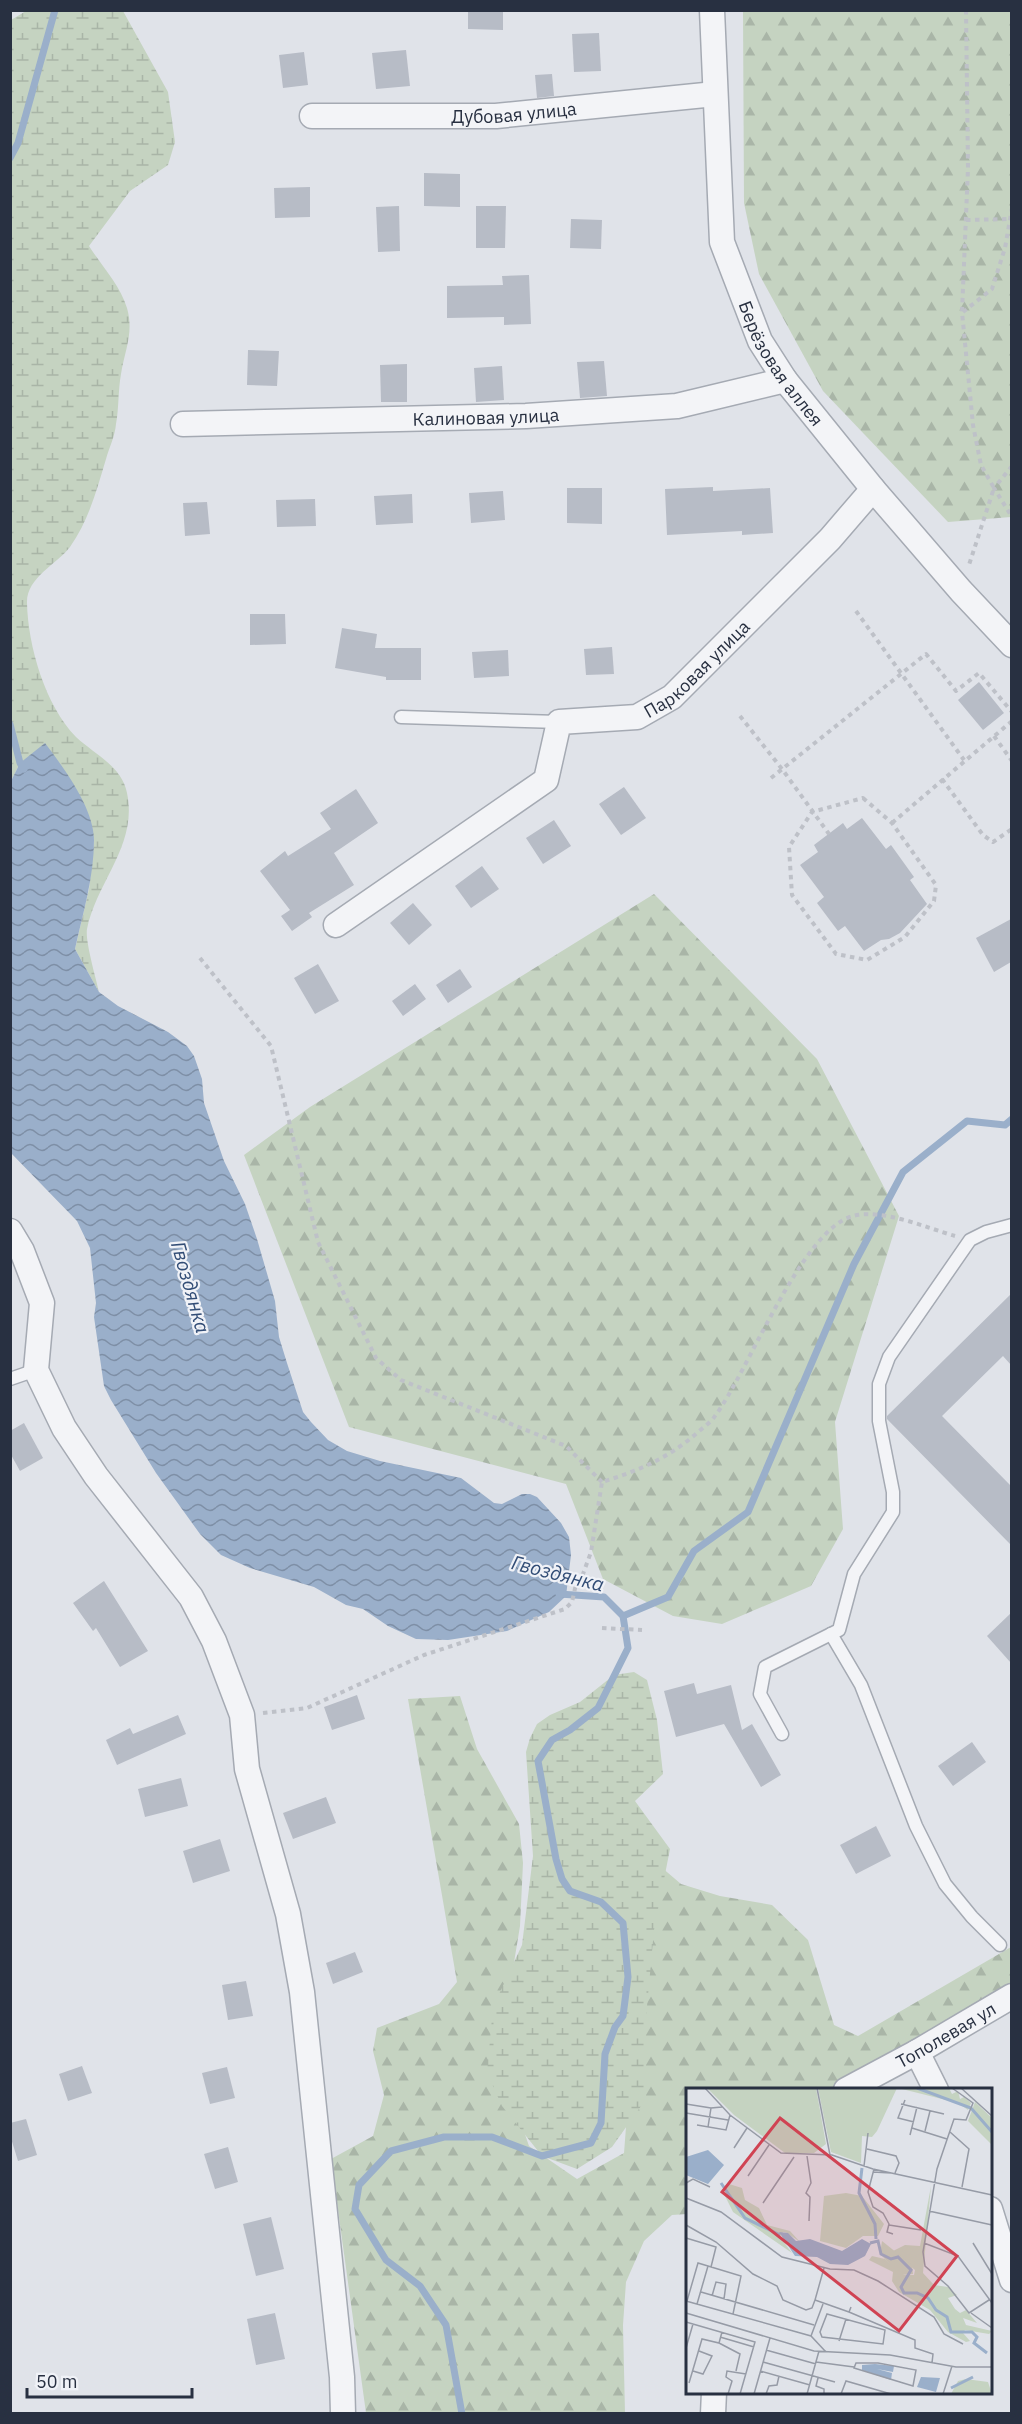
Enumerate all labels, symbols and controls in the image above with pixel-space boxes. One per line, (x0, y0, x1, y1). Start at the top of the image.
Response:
street label: Дубовая улица (451, 96, 578, 128)
street label: Берёзовая аллея (734, 297, 829, 430)
street label: Калиновая улица (412, 402, 560, 430)
street label: Парковая улица (639, 615, 754, 722)
water label: Гвоздянка (165, 1238, 217, 1336)
water label: Гвоздянка (509, 1548, 607, 1598)
street label: Тополевая ул (892, 1997, 1000, 2073)
inset map (686, 2088, 992, 2394)
scale bar (27, 2361, 192, 2399)
text: 50 m (36, 2370, 78, 2393)

